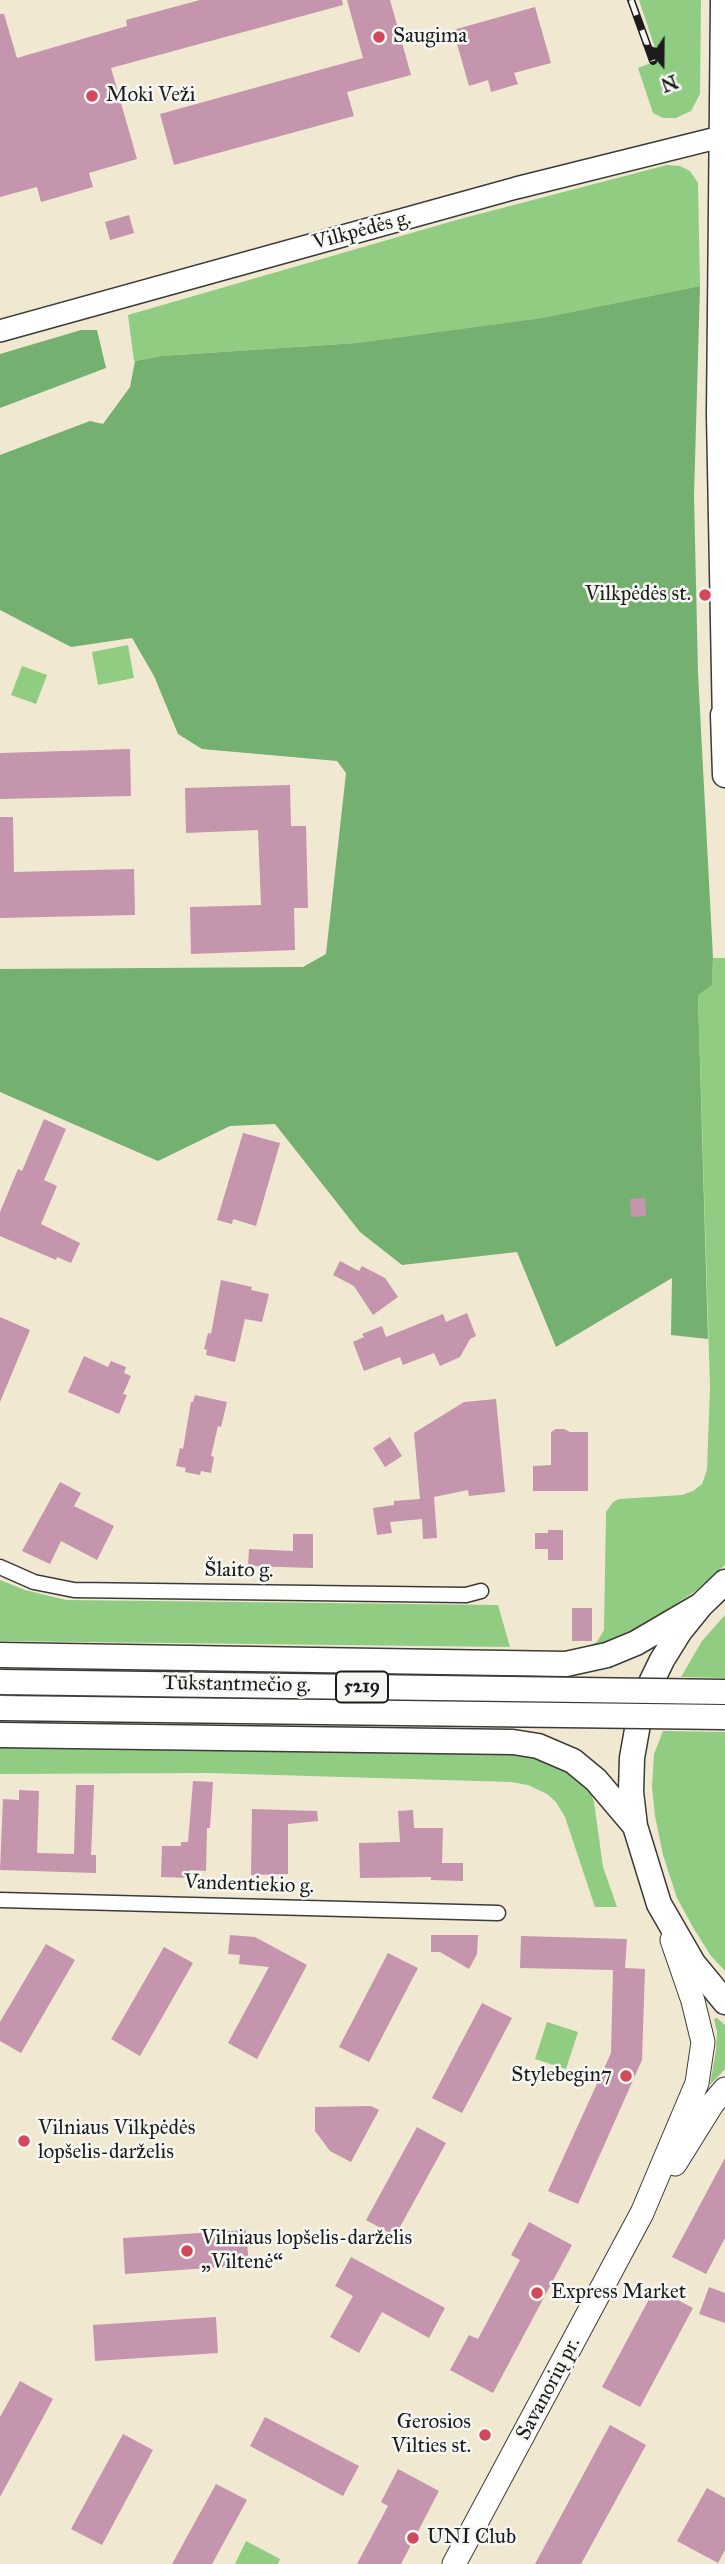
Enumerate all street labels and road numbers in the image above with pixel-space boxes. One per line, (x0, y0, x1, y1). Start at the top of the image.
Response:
street label: Vilkpėdės g. (310, 206, 414, 256)
street label: Šlaito g. (204, 1558, 274, 1584)
street label: Tūkstantmečio g. (163, 1671, 311, 1699)
road number: 5219 (336, 1672, 388, 1702)
street label: Vandentiekio g. (183, 1870, 315, 1900)
street label: Savanorių pr. (511, 2333, 587, 2445)

